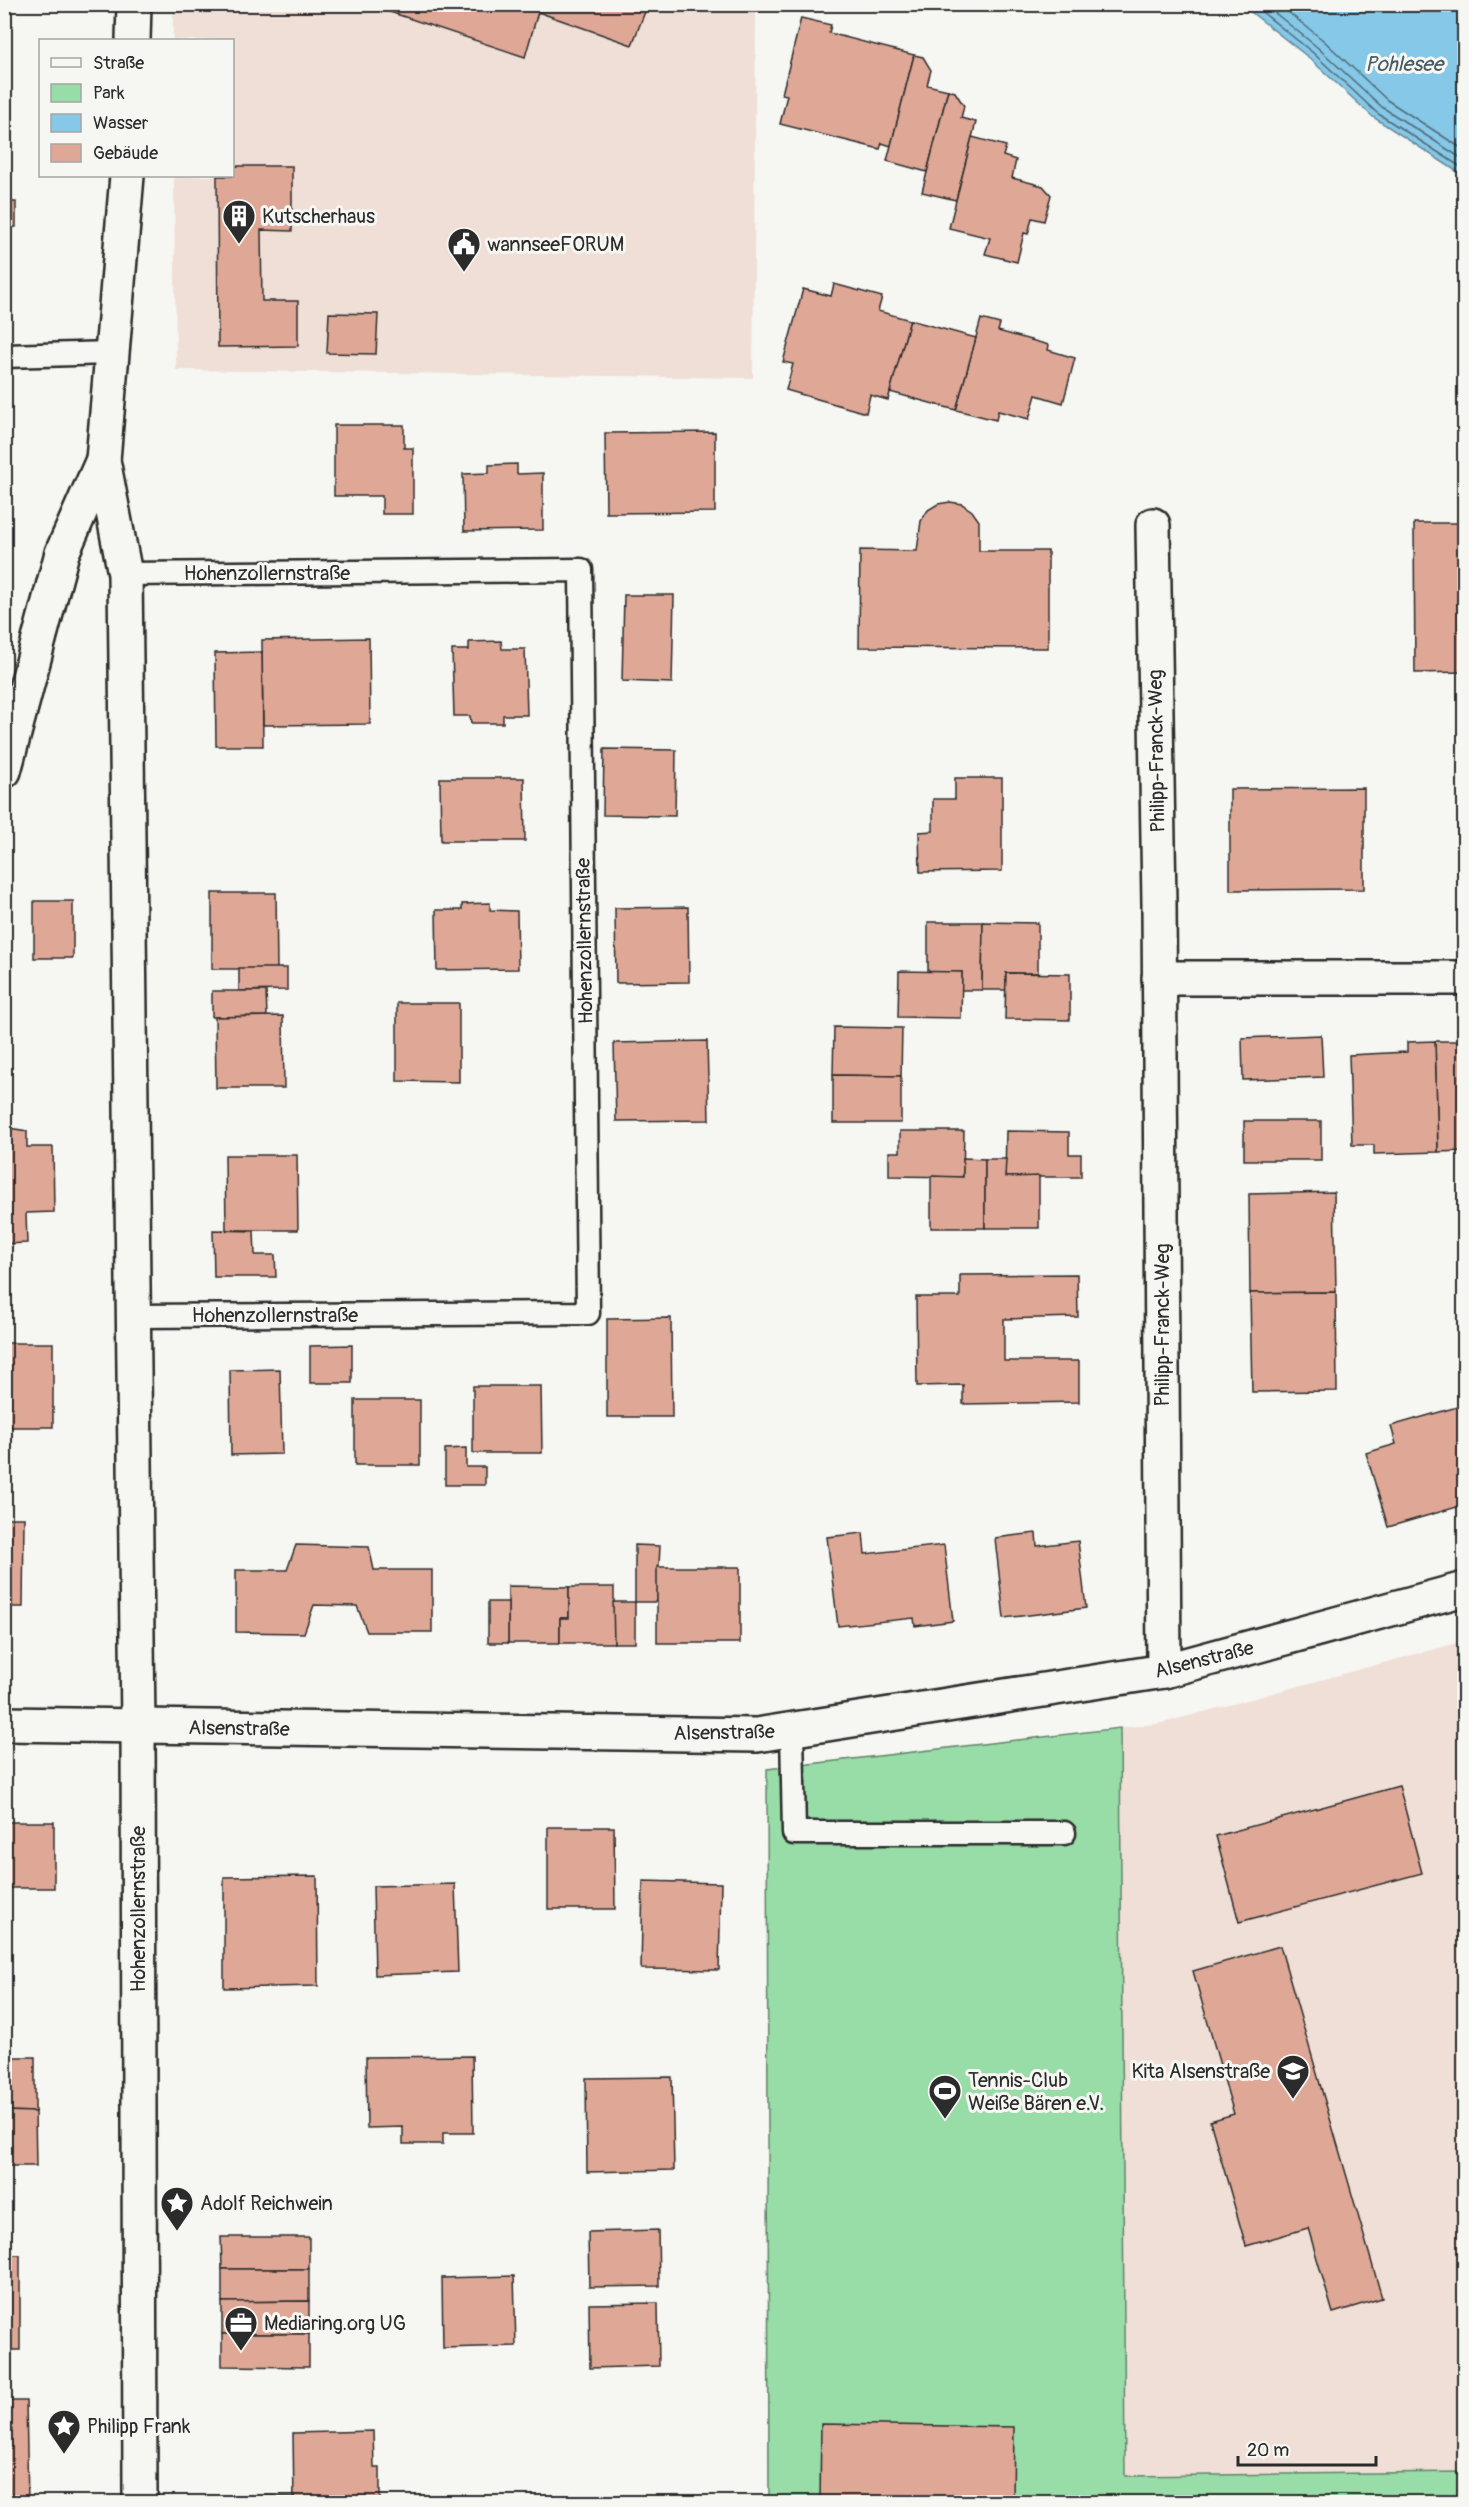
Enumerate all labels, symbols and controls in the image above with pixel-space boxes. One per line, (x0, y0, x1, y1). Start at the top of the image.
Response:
legend (39, 39, 234, 177)
water label: Pohlesee (1365, 51, 1446, 78)
text: Straße (93, 52, 144, 75)
text: Park (93, 82, 125, 105)
text: Wasser (93, 112, 149, 135)
text: Gebäude (93, 142, 158, 165)
building icon: Kutscherhaus (221, 198, 257, 245)
place label: Kutscherhaus (262, 204, 375, 229)
public building icon: wannseeFORUM (446, 226, 482, 273)
place label: wannseeFORUM (487, 232, 624, 257)
street label: Hohenzollernstraße (184, 561, 350, 586)
street label: Philipp-Franck-Weg (1143, 669, 1170, 833)
street label: Hohenzollernstraße (571, 857, 598, 1024)
street label: Philipp-Franck-Weg (1150, 1243, 1175, 1407)
street label: Hohenzollernstraße (192, 1303, 358, 1328)
street label: Alsenstraße (1152, 1635, 1256, 1684)
street label: Alsenstraße (188, 1715, 290, 1742)
street label: Alsenstraße (673, 1719, 775, 1746)
street label: Hohenzollernstraße (126, 1826, 151, 1992)
school or university icon: Kita Alsenstraße (1275, 2053, 1311, 2100)
place label: Kita Alsenstraße (1131, 2059, 1270, 2084)
place label: Tennis-Club Weiße Bären e.V. (968, 2068, 1104, 2116)
sports icon: Tennis-Club Weiße Bären e.V. (927, 2073, 963, 2120)
place icon: Adolf Reichwein (159, 2185, 195, 2232)
place label: Adolf Reichwein (200, 2191, 333, 2216)
office icon: Mediaring.org UG (223, 2305, 259, 2352)
place label: Mediaring.org UG (264, 2311, 406, 2336)
place icon: Philipp Frank (46, 2408, 82, 2455)
place label: Philipp Frank (87, 2414, 191, 2439)
scale bar (1238, 2429, 1376, 2467)
text: 20 m (1247, 2439, 1289, 2462)

